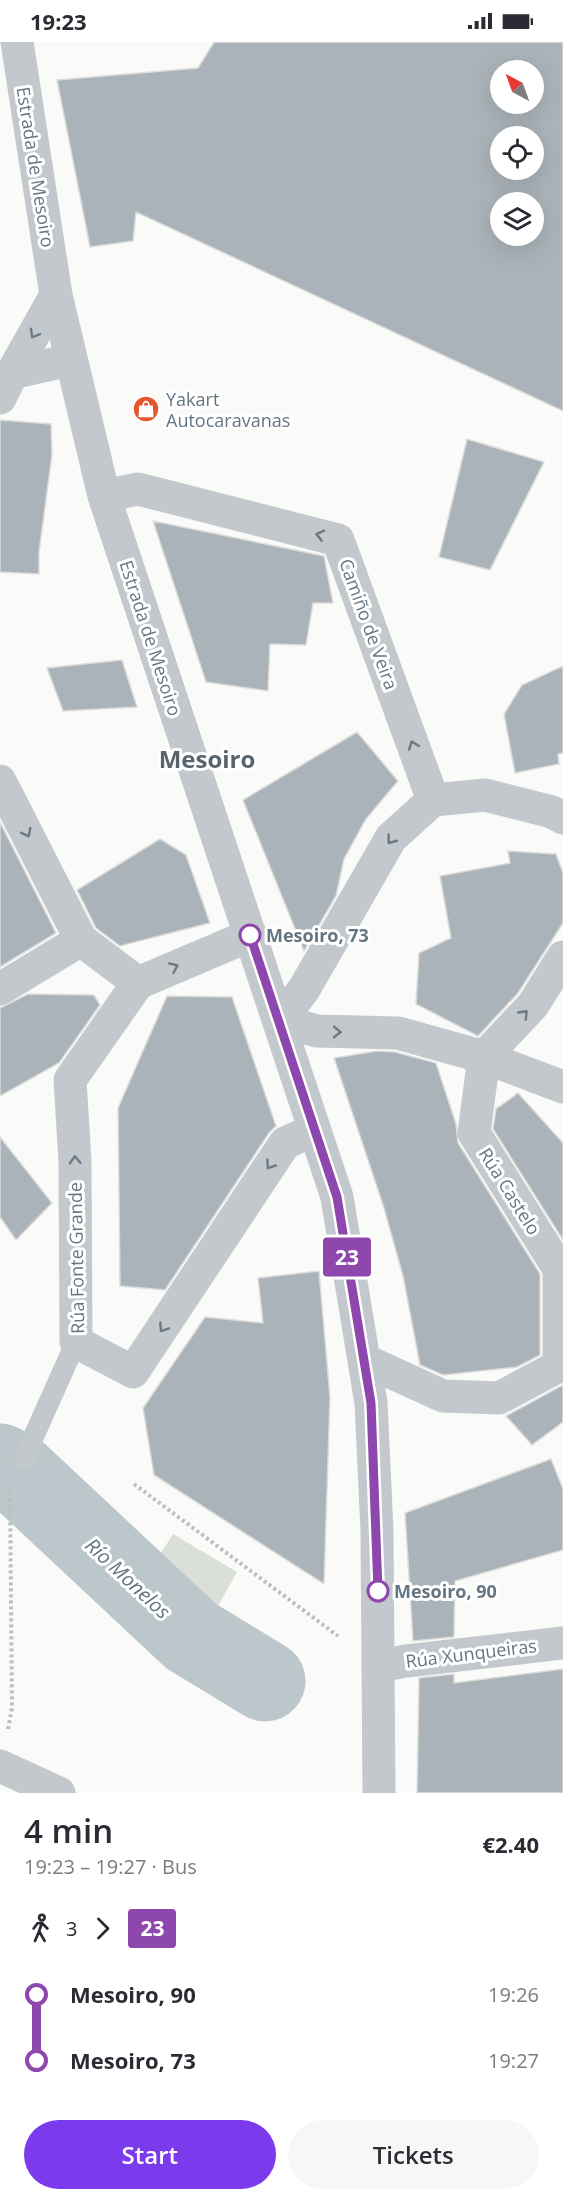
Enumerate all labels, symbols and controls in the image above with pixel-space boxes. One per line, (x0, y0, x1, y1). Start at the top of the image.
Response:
text: 19:23 (30, 6, 87, 36)
north arrow (490, 60, 544, 114)
map controls (490, 60, 544, 246)
street label: Estrada de Mesoiro (11, 85, 61, 249)
button: locate (490, 126, 544, 180)
button: layers (490, 192, 544, 246)
one-way arrow (30, 328, 41, 338)
place label: Yakart Autocaravanas (166, 387, 290, 432)
shop icon: Yakart Autocaravanas (131, 394, 161, 424)
one-way arrow (315, 530, 326, 542)
street label: Camiño de Veira (334, 555, 404, 693)
street label: Estrada de Mesoiro (115, 557, 187, 719)
one-way arrow (407, 740, 420, 751)
district label: Mesoiro (159, 742, 255, 775)
one-way arrow (19, 827, 31, 838)
one-way arrow (387, 834, 398, 845)
place label: Mesoiro, 73 (266, 923, 369, 947)
marker: Mesoiro, 73 (239, 924, 261, 946)
one-way arrow (167, 962, 178, 974)
one-way arrow (517, 1010, 528, 1020)
one-way arrow (333, 1025, 342, 1038)
street label: Rúa Castelo (474, 1143, 546, 1239)
one-way arrow (68, 1155, 81, 1164)
one-way arrow (266, 1159, 278, 1169)
street label: Rúa Fonte Grande (63, 1182, 89, 1334)
line badge: 23 (320, 1238, 374, 1276)
text: 23 (335, 1243, 359, 1271)
one-way arrow (159, 1321, 170, 1332)
water label: Río Monelos (80, 1532, 177, 1625)
place label: Mesoiro, 90 (394, 1579, 497, 1603)
marker: Mesoiro, 90 (367, 1580, 389, 1602)
street label: Rúa Xunqueiras (404, 1633, 538, 1673)
text: 4 min (24, 1808, 113, 1853)
text: €2.40 (482, 1829, 539, 1859)
text: 19:23 – 19:27 · Bus (24, 1853, 197, 1880)
icon: walk (24, 1912, 57, 1945)
icon: forward (86, 1912, 119, 1945)
text: 23 (140, 1914, 164, 1942)
text: 3 (66, 1915, 77, 1942)
text: Mesoiro, 90 (70, 1979, 196, 2009)
text: 19:26 (488, 1981, 539, 2008)
text: Mesoiro, 73 (70, 2045, 196, 2075)
text: 19:27 (488, 2047, 539, 2074)
button: Start (24, 2120, 276, 2189)
button: Tickets (288, 2120, 539, 2189)

